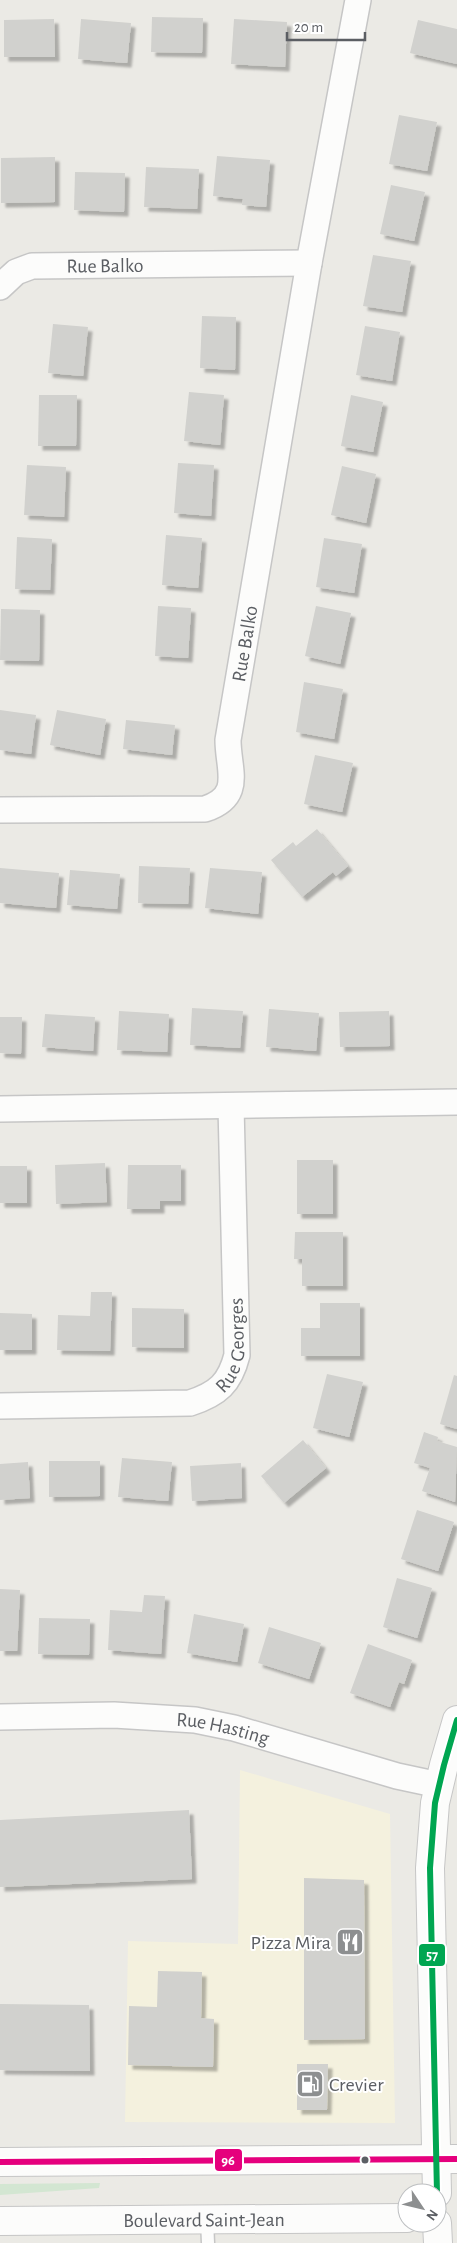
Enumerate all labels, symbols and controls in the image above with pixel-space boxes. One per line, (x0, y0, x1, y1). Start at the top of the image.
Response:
scale bar (287, 10, 364, 42)
text: 20 m (294, 20, 323, 35)
street label: Rue Balko (66, 256, 144, 277)
street label: Rue Balko (229, 604, 262, 683)
street label: Rue Georges (212, 1298, 249, 1397)
street label: Rue Hasting (176, 1710, 272, 1749)
restaurant icon: Pizza Mira (335, 1927, 365, 1957)
place label: Pizza Mira (251, 1933, 331, 1953)
line badge: 57 (418, 1943, 446, 1967)
text: 57 (426, 1949, 438, 1963)
fuel station icon: Crevier (295, 2069, 325, 2099)
place label: Crevier (329, 2075, 384, 2095)
line badge: 96 (214, 2148, 243, 2172)
text: 96 (221, 2154, 235, 2168)
unlabelled marker (360, 2155, 370, 2165)
north arrow (397, 2183, 447, 2233)
text: N (423, 2207, 440, 2223)
street label: Boulevard Saint-Jean (123, 2210, 285, 2231)

